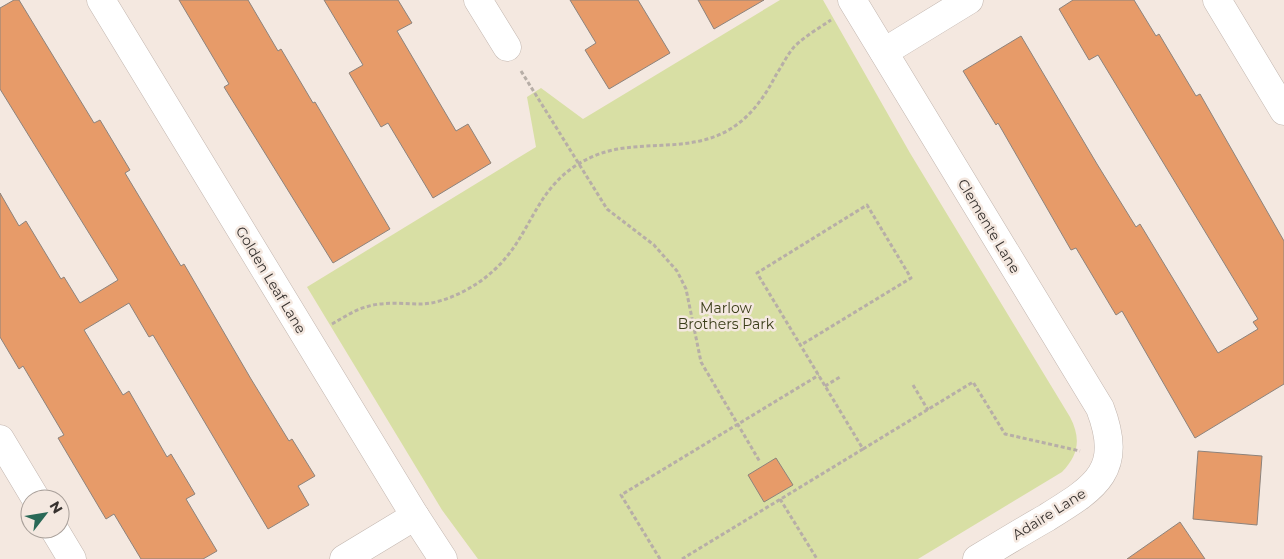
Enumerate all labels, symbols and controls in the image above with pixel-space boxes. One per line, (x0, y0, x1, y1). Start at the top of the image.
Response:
street label: Clemente Lane (954, 176, 1024, 276)
street label: Golden Leaf Lane (232, 223, 310, 337)
park label: Marlow Brothers Park (678, 299, 775, 333)
street label: Adaire Lane (1009, 484, 1089, 544)
north arrow (20, 489, 70, 539)
text: N (46, 498, 67, 517)

